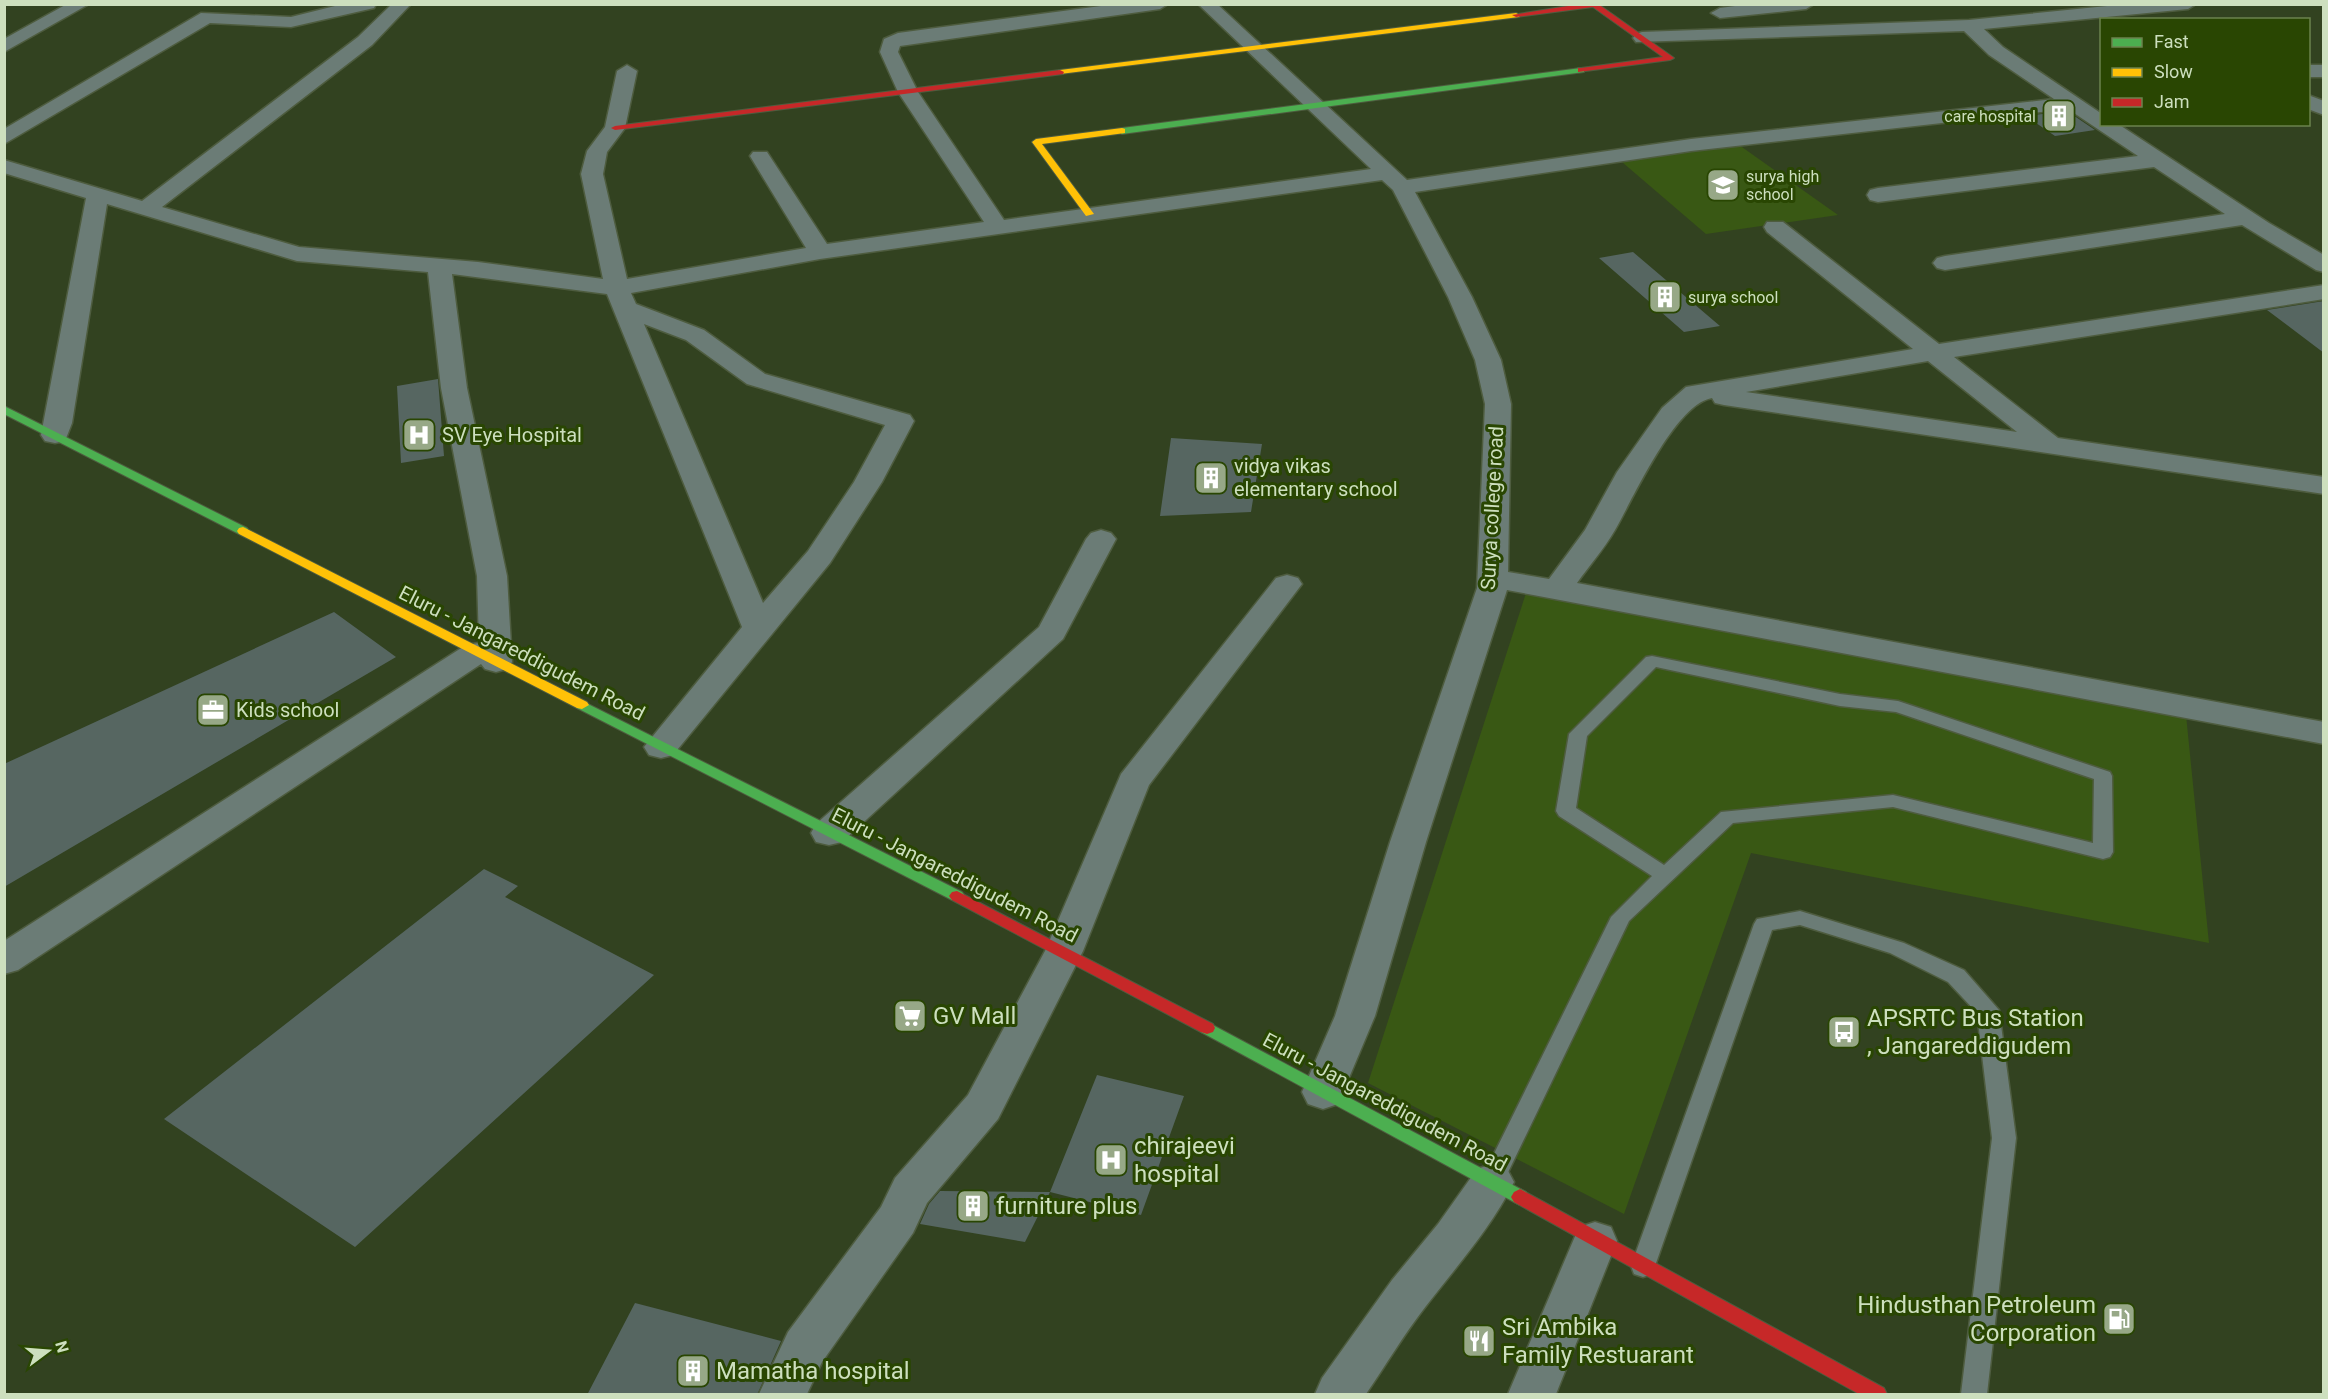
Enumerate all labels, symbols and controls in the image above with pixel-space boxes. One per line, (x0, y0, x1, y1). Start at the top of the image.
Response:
legend (2100, 18, 2310, 126)
text: Fast (2154, 31, 2189, 52)
text: Slow (2154, 61, 2193, 82)
text: Jam (2154, 91, 2190, 112)
building icon: care hospital (2041, 98, 2077, 134)
place label: care hospital (1944, 107, 2036, 126)
school or university icon: surya high school (1705, 167, 1741, 203)
place label: surya high school (1746, 167, 1819, 204)
building icon: surya school (1647, 279, 1683, 315)
place label: surya school (1688, 288, 1778, 307)
hospital icon: SV Eye Hospital (401, 417, 437, 453)
place label: SV Eye Hospital (442, 423, 582, 447)
street label: Surya college road (1476, 425, 1508, 591)
place label: vidya vikas elementary school (1234, 454, 1398, 501)
building icon: vidya vikas elementary school (1193, 460, 1229, 496)
street label: Eluru - Jangareddigudem Road (395, 580, 649, 726)
office icon: Kids school (195, 692, 231, 728)
place label: Kids school (236, 698, 339, 722)
street label: Eluru - Jangareddigudem Road (828, 802, 1082, 948)
supermarket icon: GV Mall (892, 998, 928, 1034)
place label: GV Mall (933, 1002, 1016, 1030)
place label: APSRTC Bus Station , Jangareddigudem (1867, 1004, 2084, 1060)
bus stop icon: APSRTC Bus Station , Jangareddigudem (1826, 1014, 1862, 1050)
street label: Eluru - Jangareddigudem Road (1259, 1027, 1511, 1177)
place label: chirajeevi hospital (1134, 1132, 1235, 1188)
hospital icon: chirajeevi hospital (1093, 1142, 1129, 1178)
building icon: furniture plus (955, 1188, 991, 1224)
place label: furniture plus (996, 1192, 1137, 1220)
place label: Hindusthan Petroleum Corporation (1857, 1291, 2096, 1347)
fuel station icon: Hindusthan Petroleum Corporation (2101, 1301, 2137, 1337)
place label: Sri Ambika Family Restuarant (1502, 1313, 1694, 1369)
north arrow (18, 1321, 78, 1381)
restaurant icon: Sri Ambika Family Restuarant (1461, 1323, 1497, 1359)
text: N (51, 1339, 73, 1355)
building icon: Mamatha hospital (675, 1353, 711, 1389)
place label: Mamatha hospital (716, 1357, 910, 1385)

